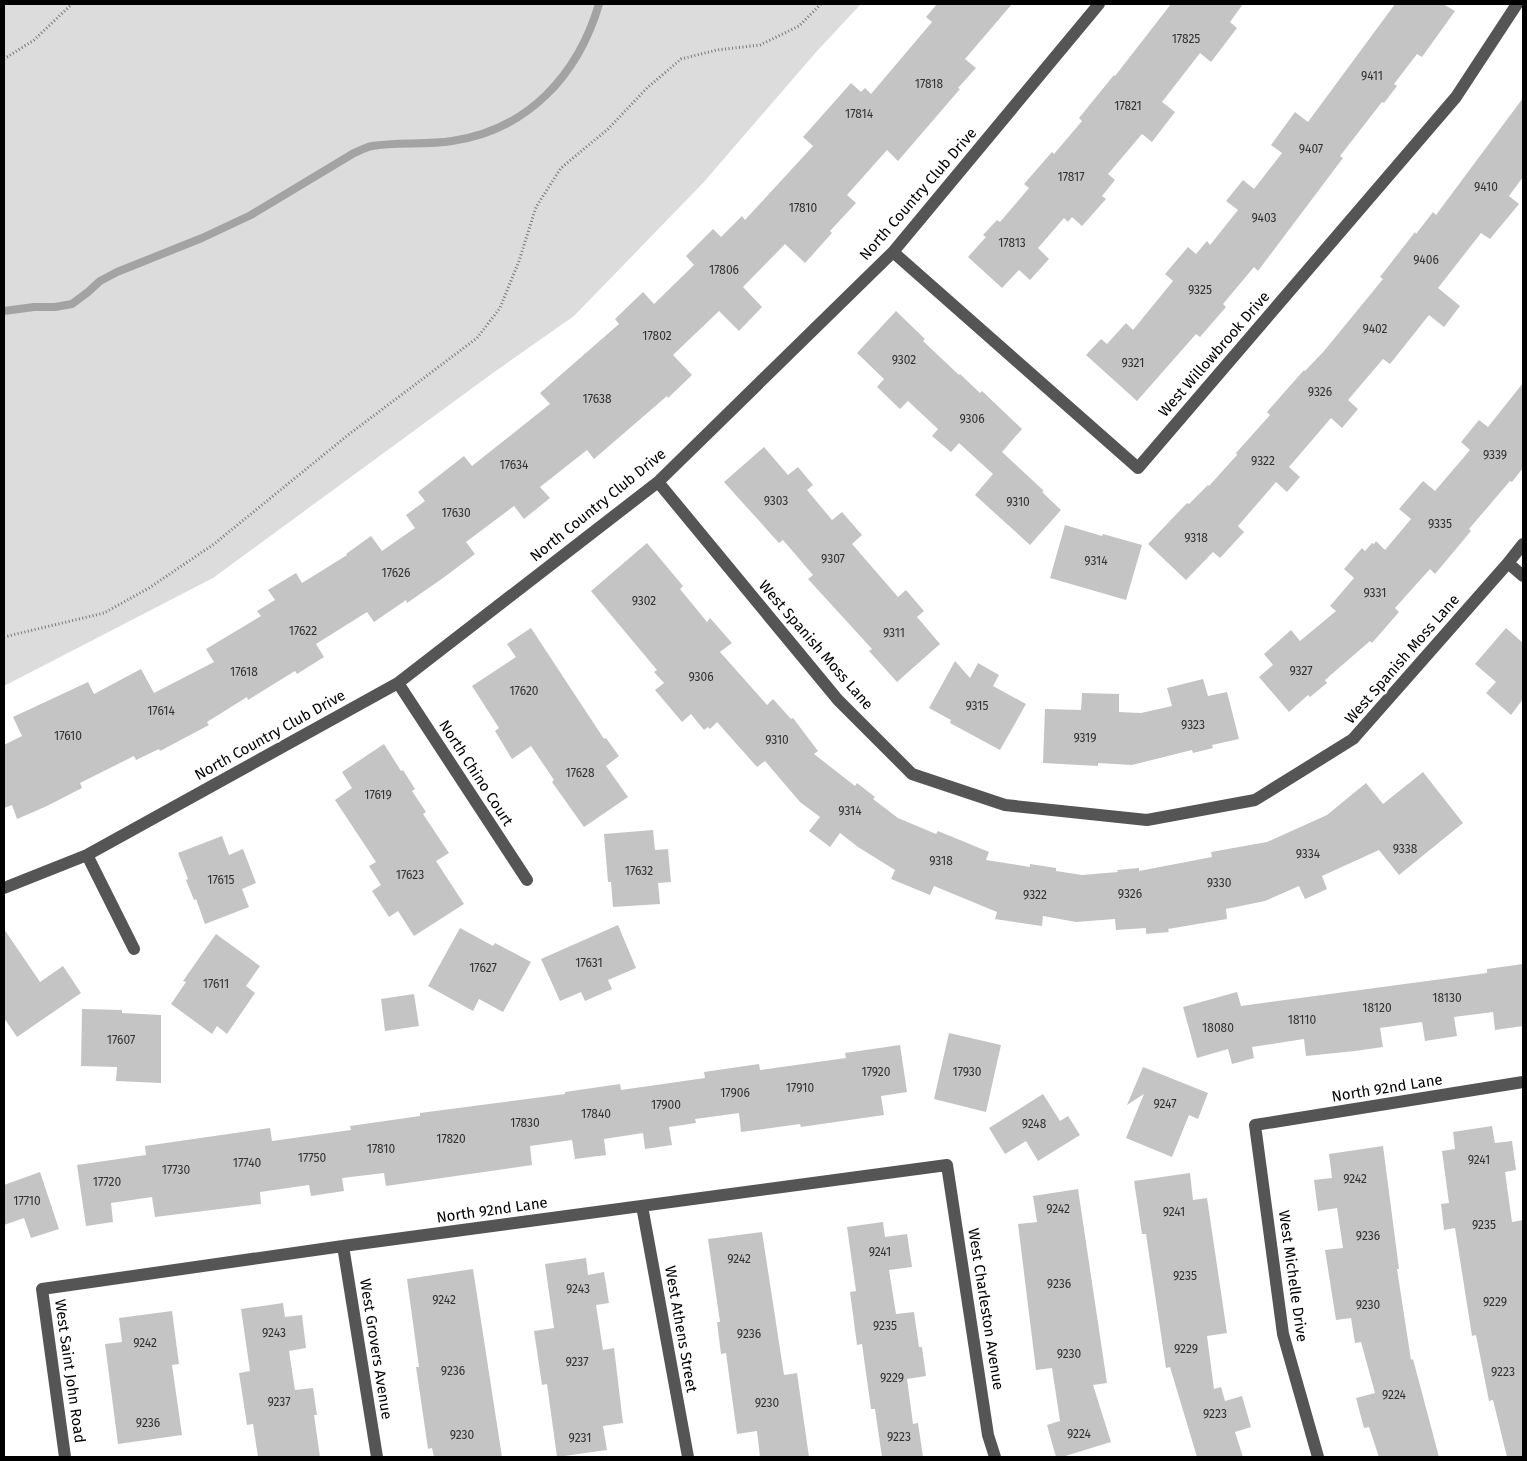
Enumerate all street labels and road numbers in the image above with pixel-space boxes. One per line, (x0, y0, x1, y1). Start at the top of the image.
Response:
street label: North Country Club Drive (856, 124, 980, 264)
street label: West Willowbrook Drive (1155, 288, 1273, 420)
street label: North Country Club Drive (527, 445, 669, 565)
street label: West Spanish Moss Lane (755, 577, 877, 713)
street label: West Spanish Moss Lane (1341, 591, 1463, 727)
street label: North Country Club Drive (192, 686, 348, 784)
street label: North Chino Court (435, 717, 517, 830)
street label: North 92nd Lane (1330, 1070, 1444, 1106)
street label: North 92nd Lane (435, 1193, 549, 1227)
street label: West Michelle Drive (1275, 1209, 1311, 1343)
street label: West Charleston Avenue (964, 1227, 1008, 1391)
street label: West Athens Street (661, 1264, 701, 1394)
street label: West Grovers Avenue (356, 1277, 396, 1421)
street label: West Saint John Road (51, 1298, 89, 1444)

